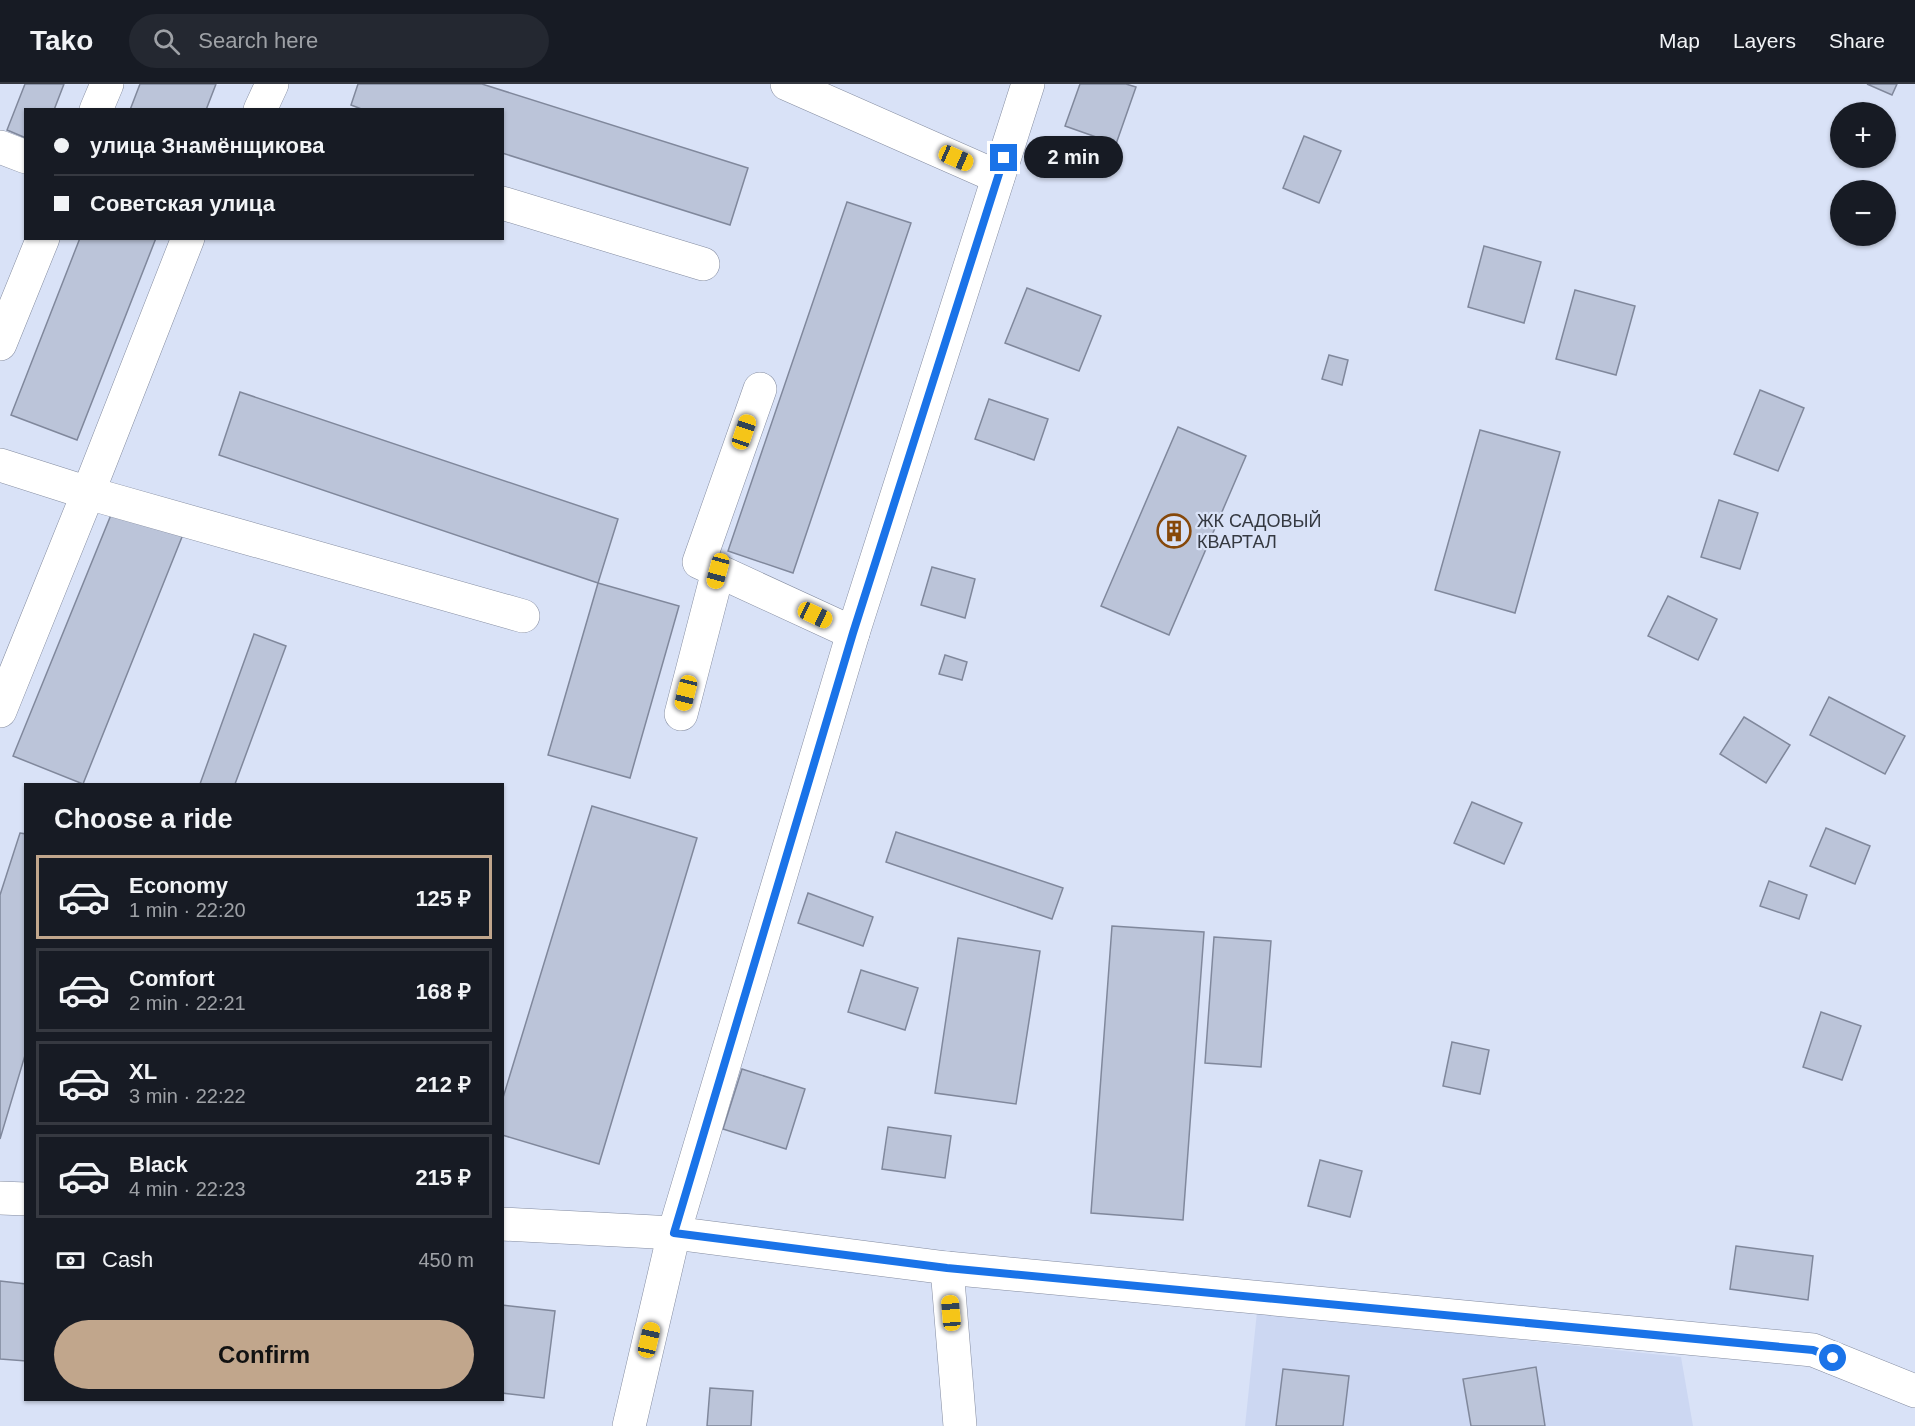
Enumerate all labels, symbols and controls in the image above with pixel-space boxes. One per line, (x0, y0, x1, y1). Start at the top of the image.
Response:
search box (129, 14, 549, 68)
text: Tako (30, 25, 93, 56)
icon: search (150, 25, 183, 58)
text: Search here (198, 28, 318, 53)
text: Map (1659, 29, 1700, 52)
text: Layers (1733, 29, 1796, 52)
text: Share (1829, 29, 1885, 52)
map controls (1830, 102, 1896, 246)
button: + (1830, 102, 1896, 168)
text: улица Знамёнщикова (90, 133, 324, 158)
callout: 2 min (1025, 137, 1124, 179)
car (936, 142, 976, 174)
route end (990, 144, 1017, 171)
text: 2 min (1047, 146, 1100, 168)
button: − (1830, 180, 1896, 246)
text: Советская улица (90, 191, 275, 216)
car (730, 412, 758, 452)
place label: ЖК САДОВЫЙ КВАРТАЛ (1197, 510, 1321, 552)
building icon: ЖК САДОВЫЙ КВАРТАЛ (1156, 513, 1192, 549)
car (705, 551, 731, 591)
car (795, 599, 835, 631)
car (673, 673, 699, 713)
text: Choose a ride (54, 804, 233, 834)
icon: car (57, 870, 111, 924)
text: Economy (129, 873, 228, 898)
text: 125 ₽ (415, 886, 471, 911)
text: 1 min · 22:20 (129, 899, 246, 921)
icon: car (57, 963, 111, 1017)
text: Comfort (129, 966, 215, 991)
text: 168 ₽ (415, 979, 471, 1004)
text: 2 min · 22:21 (129, 992, 246, 1014)
icon: car (57, 1056, 111, 1110)
text: XL (129, 1059, 157, 1084)
text: 212 ₽ (415, 1072, 471, 1097)
text: 3 min · 22:22 (129, 1085, 246, 1107)
icon: car (57, 1149, 111, 1203)
text: Black (129, 1152, 188, 1177)
text: 215 ₽ (415, 1165, 471, 1190)
text: 4 min · 22:23 (129, 1178, 246, 1200)
icon: cash (54, 1244, 87, 1277)
text: Cash (102, 1247, 153, 1272)
text: 450 m (418, 1249, 474, 1271)
car (940, 1294, 962, 1332)
button: Confirm (54, 1320, 474, 1389)
car (636, 1320, 662, 1360)
route start (1819, 1344, 1846, 1371)

